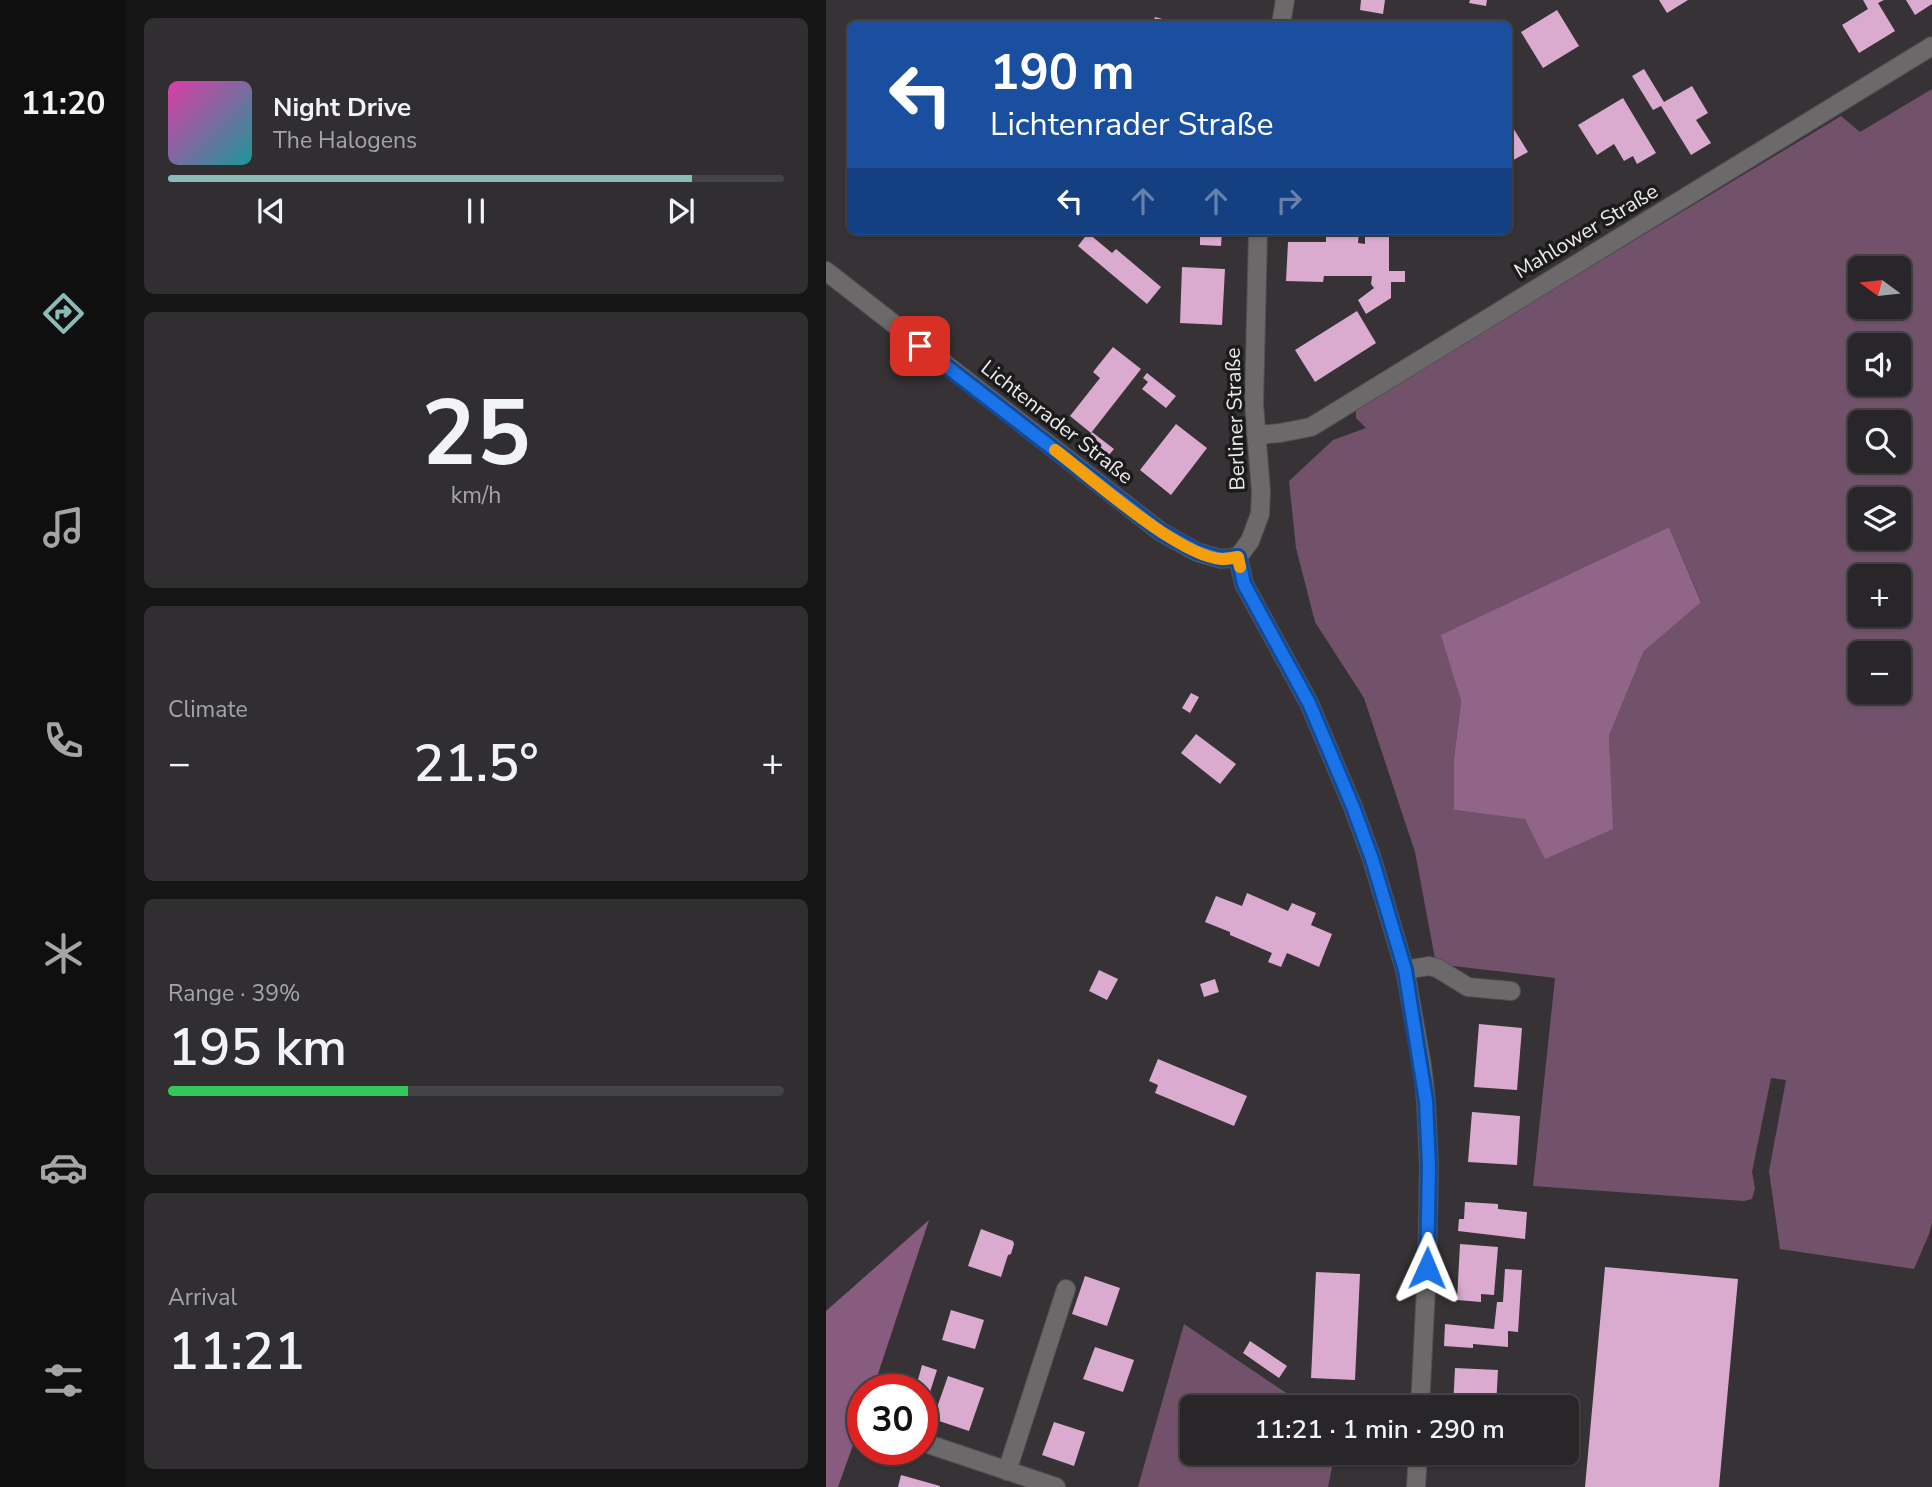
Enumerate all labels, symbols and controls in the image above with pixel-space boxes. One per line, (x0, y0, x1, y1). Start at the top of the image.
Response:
text: 190 m (990, 39, 1134, 106)
icon: left (875, 49, 966, 140)
text: 11:20 (21, 82, 105, 125)
text: Night Drive (273, 90, 411, 125)
text: Lichtenrader Straße (990, 103, 1273, 146)
text: The Halogens (273, 125, 417, 156)
street label: Mahlower Straße (1509, 177, 1663, 285)
icon: left (1051, 182, 1089, 220)
icon: ahead (1124, 182, 1162, 220)
icon: ahead (1197, 182, 1235, 220)
icon: right (1270, 182, 1308, 220)
icon: previous (252, 192, 290, 230)
icon: pause (457, 192, 495, 230)
icon: next (662, 192, 700, 230)
north arrow (1848, 256, 1911, 318)
map controls (1848, 256, 1911, 704)
icon: directions (39, 289, 88, 338)
pin (890, 316, 950, 376)
icon: arrive (901, 327, 939, 365)
button: sound (1848, 333, 1911, 396)
street label: Berliner Straße (1219, 347, 1251, 491)
street label: Lichtenrader Straße (975, 354, 1139, 490)
text: 25 (421, 372, 531, 496)
button: search (1848, 410, 1911, 473)
text: km/h (451, 480, 501, 511)
button: layers (1848, 487, 1911, 550)
icon: music (39, 503, 88, 552)
button: + (1848, 564, 1911, 627)
button: − (1848, 641, 1911, 704)
text: Climate (168, 694, 248, 725)
icon: phone (39, 716, 88, 765)
text: 21.5° (413, 728, 539, 799)
text: − (168, 738, 191, 789)
text: + (761, 738, 784, 789)
icon: climate (39, 929, 88, 978)
text: Range · 39% (168, 978, 300, 1009)
text: 195 km (168, 1012, 347, 1083)
icon: car (39, 1143, 88, 1192)
position arrow (1390, 1231, 1464, 1305)
text: Arrival (168, 1282, 237, 1313)
text: 11:21 (168, 1316, 305, 1387)
icon: filters (39, 1356, 88, 1405)
speed limit sign: 30 (847, 1374, 938, 1465)
text: 11:21 · 1 min · 290 m (1254, 1412, 1505, 1447)

